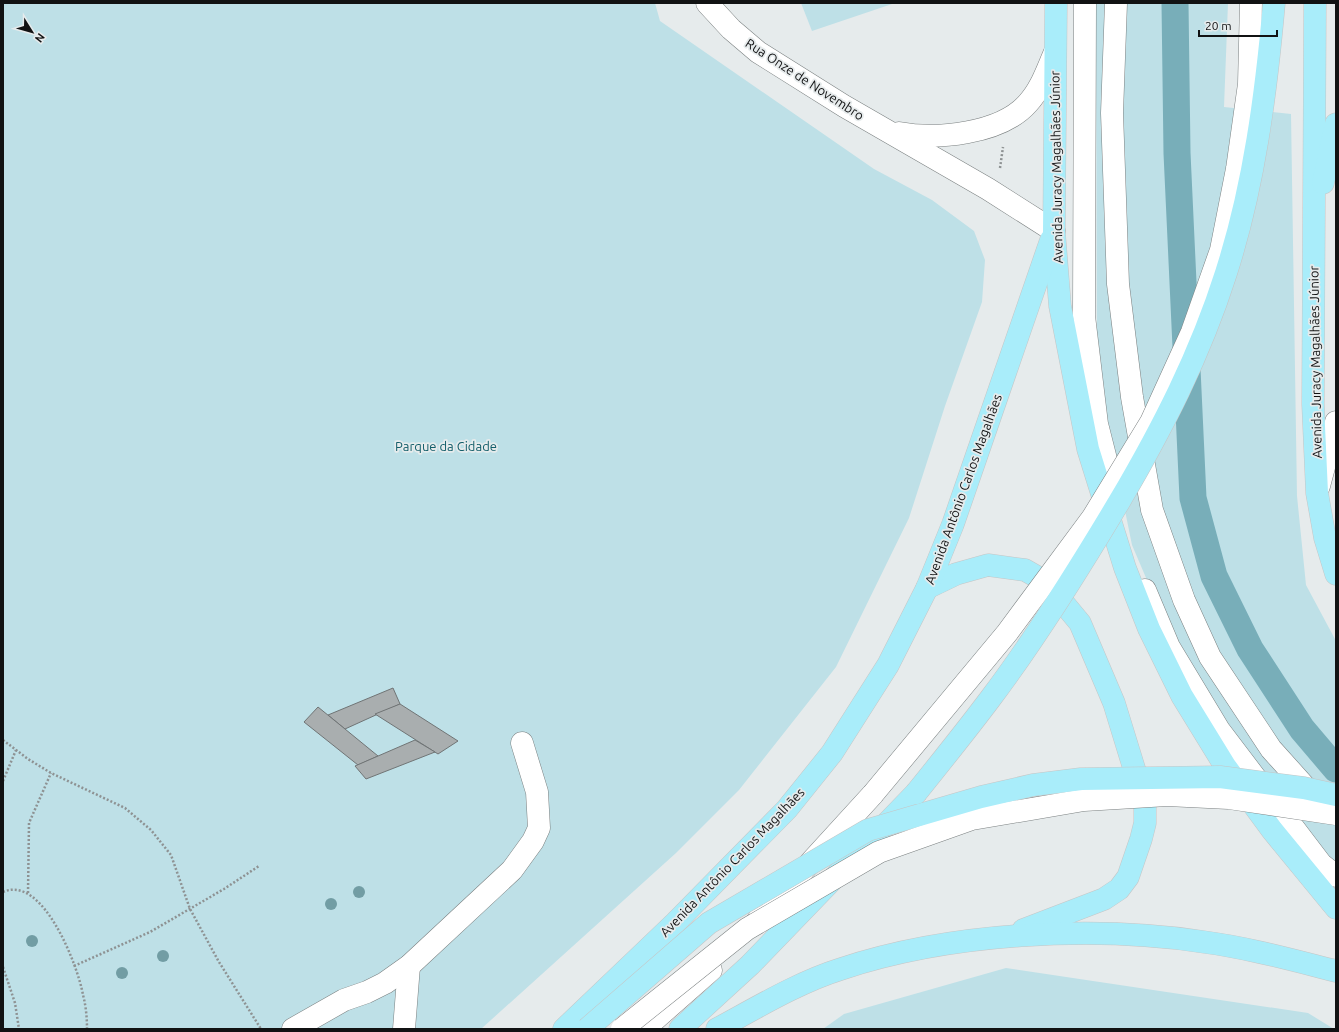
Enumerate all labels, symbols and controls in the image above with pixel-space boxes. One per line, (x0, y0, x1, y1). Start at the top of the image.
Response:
north arrow (12, 12, 52, 52)
scale bar (1199, 12, 1277, 38)
text: 20 m (1205, 19, 1232, 32)
text: N (33, 31, 47, 45)
street label: Rua Onze de Novembro (743, 36, 867, 122)
street label: Avenida Juracy Magalhães Júnior (1047, 70, 1065, 264)
street label: Avenida Juracy Magalhães Júnior (1306, 265, 1324, 459)
street label: Avenida Antônio Carlos Magalhães (922, 392, 1004, 586)
park label: Parque da Cidade (395, 439, 497, 453)
street label: Avenida Antônio Carlos Magalhães (657, 785, 807, 939)

